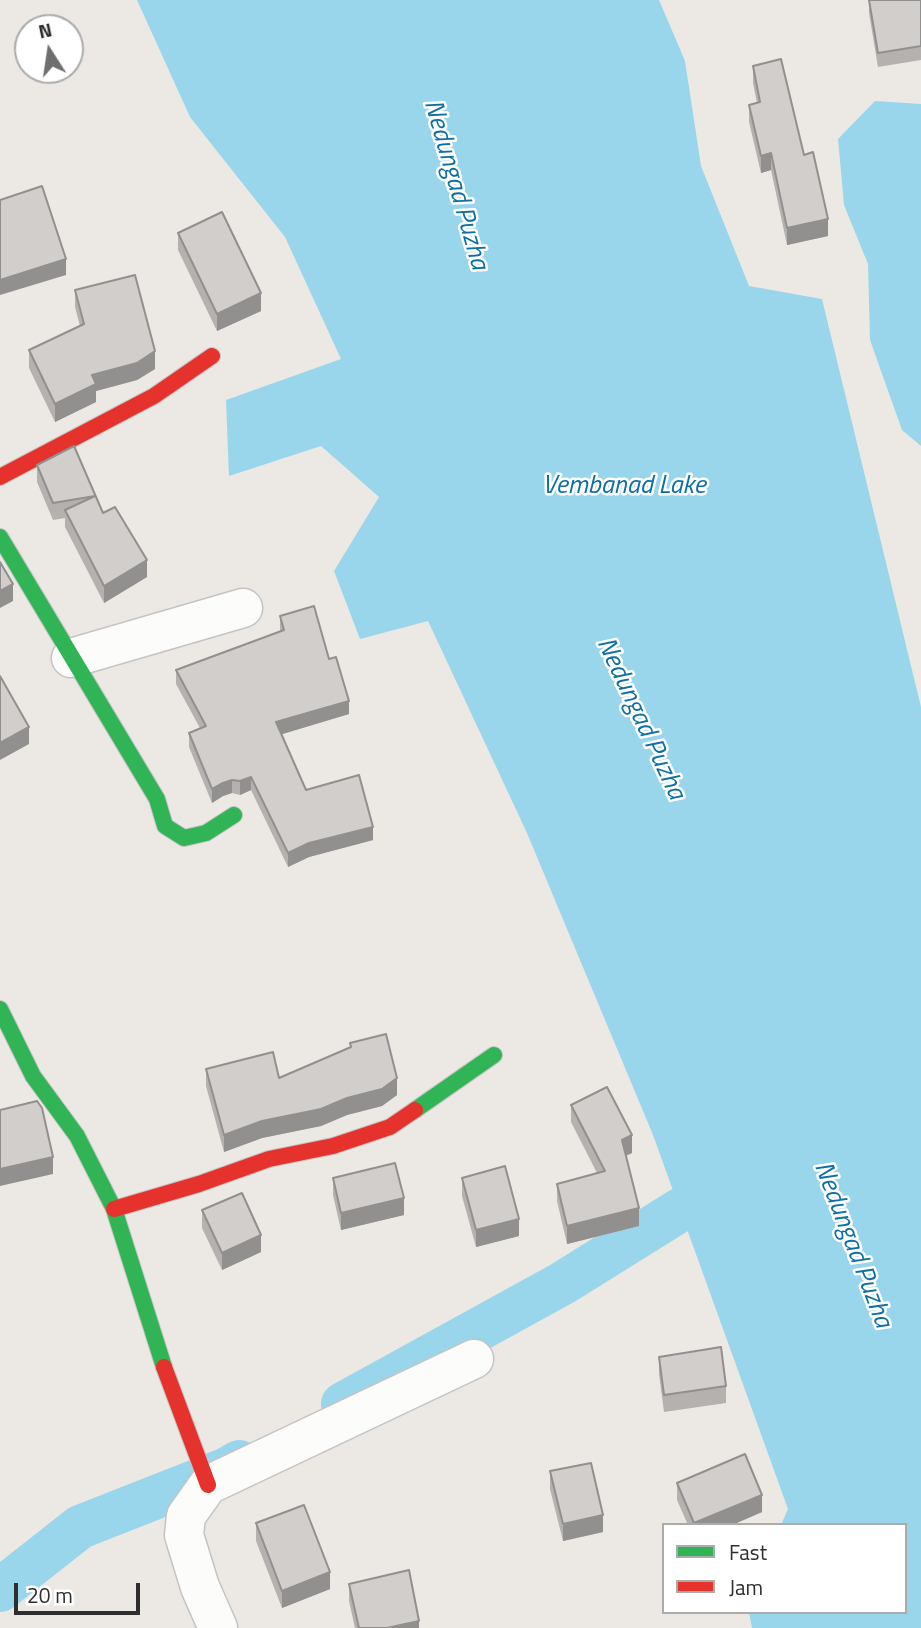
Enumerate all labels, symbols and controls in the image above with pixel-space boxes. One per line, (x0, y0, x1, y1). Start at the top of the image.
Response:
north arrow (14, 14, 84, 84)
text: N (35, 14, 54, 45)
water label: Nedungad Puzha (416, 97, 494, 273)
water label: Vembanad Lake (542, 471, 706, 503)
water label: Nedungad Puzha (589, 633, 691, 805)
water label: Nedungad Puzha (806, 1158, 898, 1332)
legend (662, 1523, 907, 1614)
text: Fast (729, 1536, 767, 1568)
scale bar (18, 1568, 144, 1612)
text: Jam (729, 1571, 763, 1603)
text: 20 m (27, 1579, 73, 1611)

